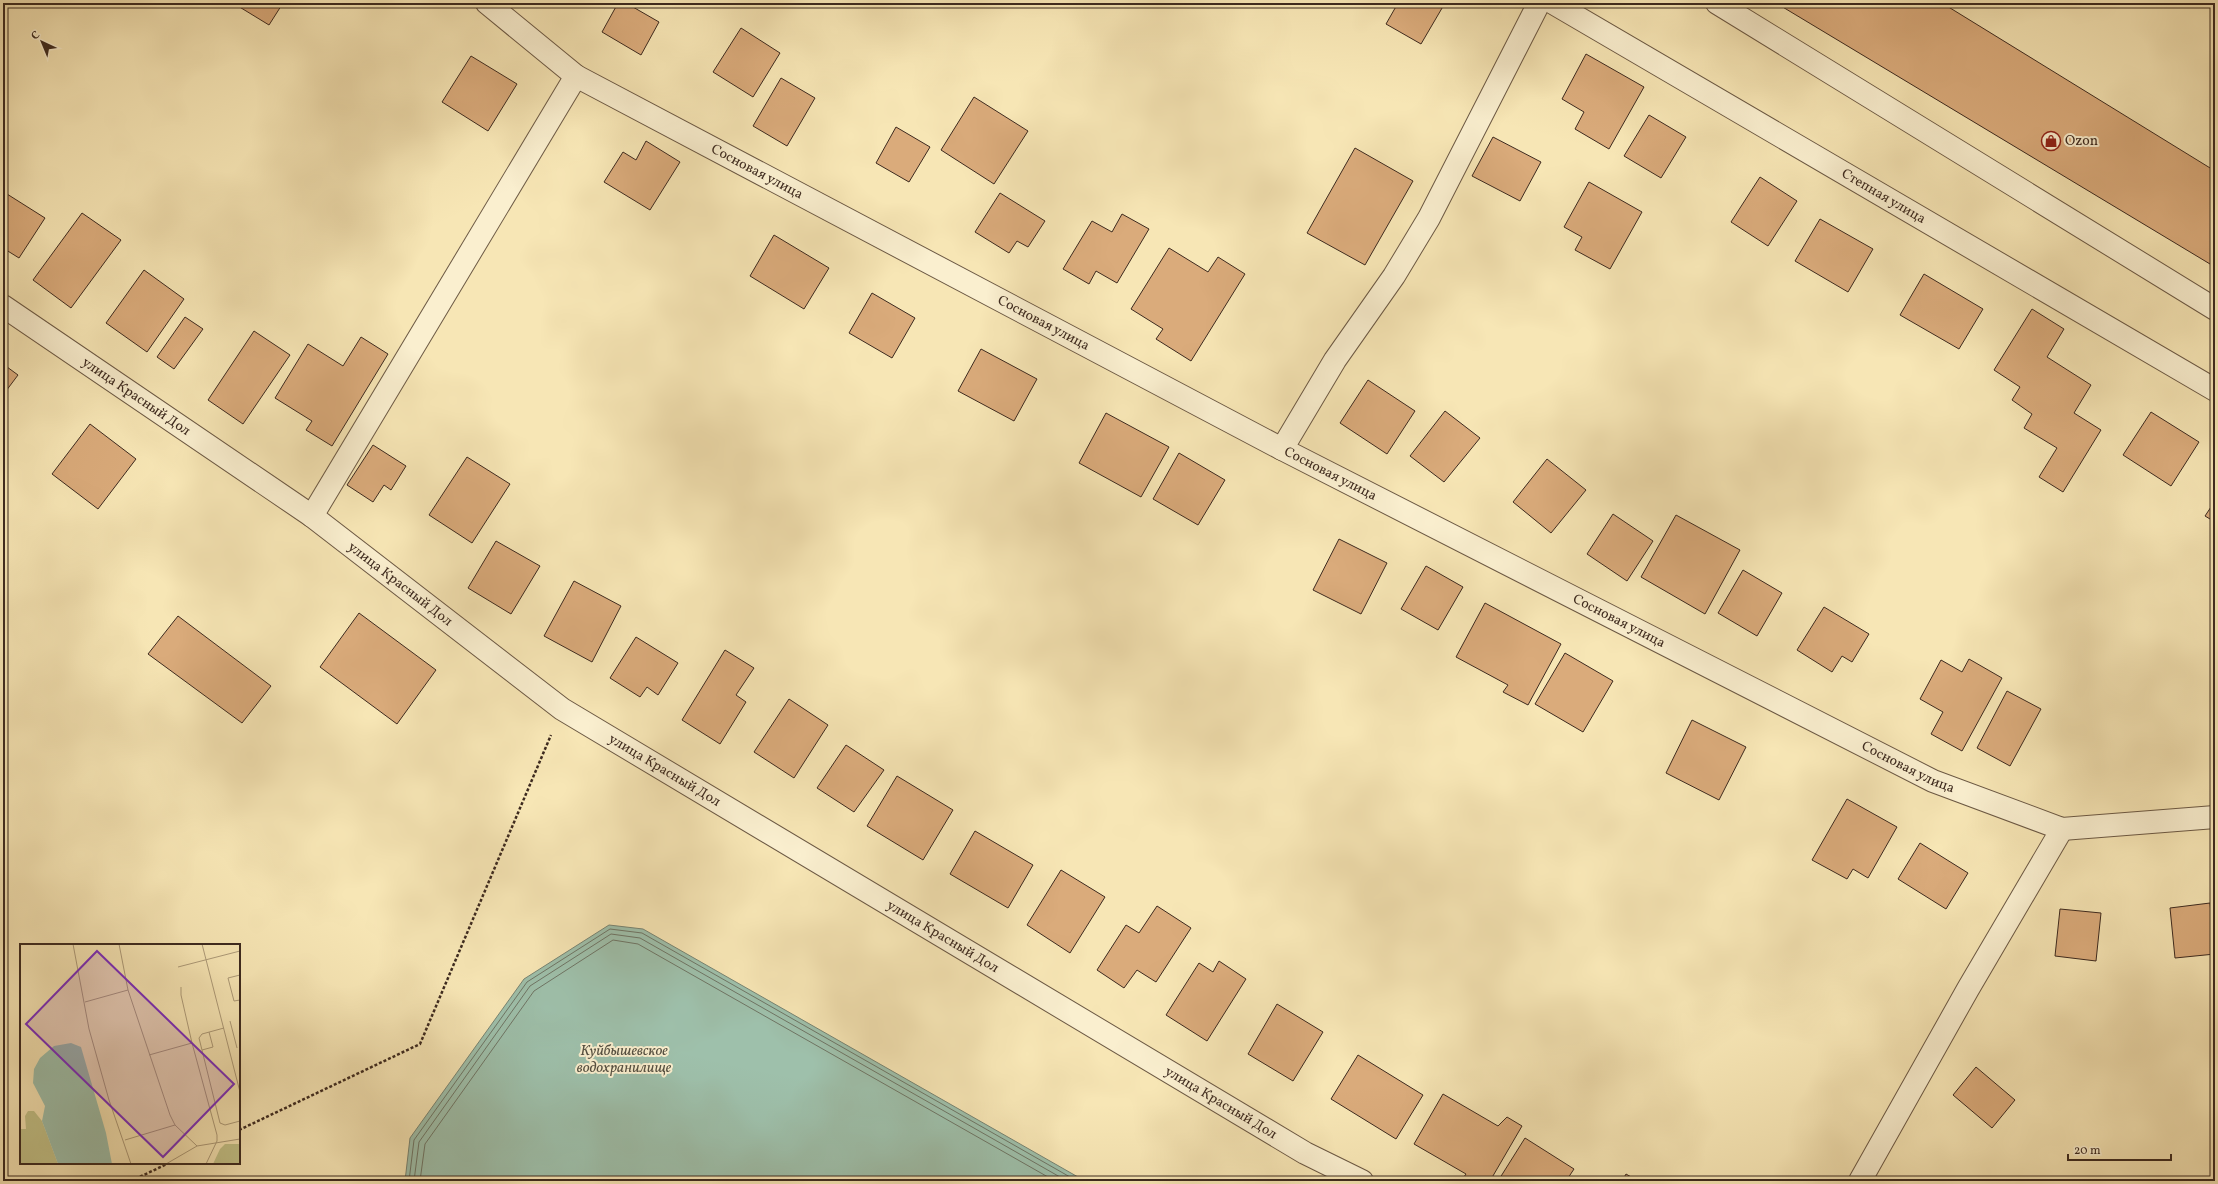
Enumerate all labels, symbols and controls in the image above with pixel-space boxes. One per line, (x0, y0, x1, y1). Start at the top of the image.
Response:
north arrow (22, 22, 62, 62)
text: С (28, 28, 44, 44)
shop icon: Ozon (2040, 130, 2062, 152)
place label: Ozon (2065, 132, 2098, 151)
street label: Сосновая улица (708, 140, 807, 204)
street label: Степная улица (1838, 164, 1929, 228)
street label: Сосновая улица (994, 291, 1093, 355)
street label: улица Красный Дол (78, 353, 195, 440)
street label: Сосновая улица (1281, 442, 1380, 505)
street label: улица Красный Дол (344, 538, 457, 631)
street label: Сосновая улица (1570, 589, 1669, 652)
street label: улица Красный Дол (605, 729, 725, 811)
street label: Сосновая улица (1858, 737, 1957, 798)
street label: улица Красный Дол (883, 896, 1003, 978)
inset map (20, 944, 240, 1164)
water label: Куйбышевское водохранилище (577, 1041, 672, 1079)
street label: улица Красный Дол (1161, 1062, 1281, 1144)
scale bar (2068, 1136, 2171, 1162)
text: 20 m (2074, 1143, 2101, 1159)

